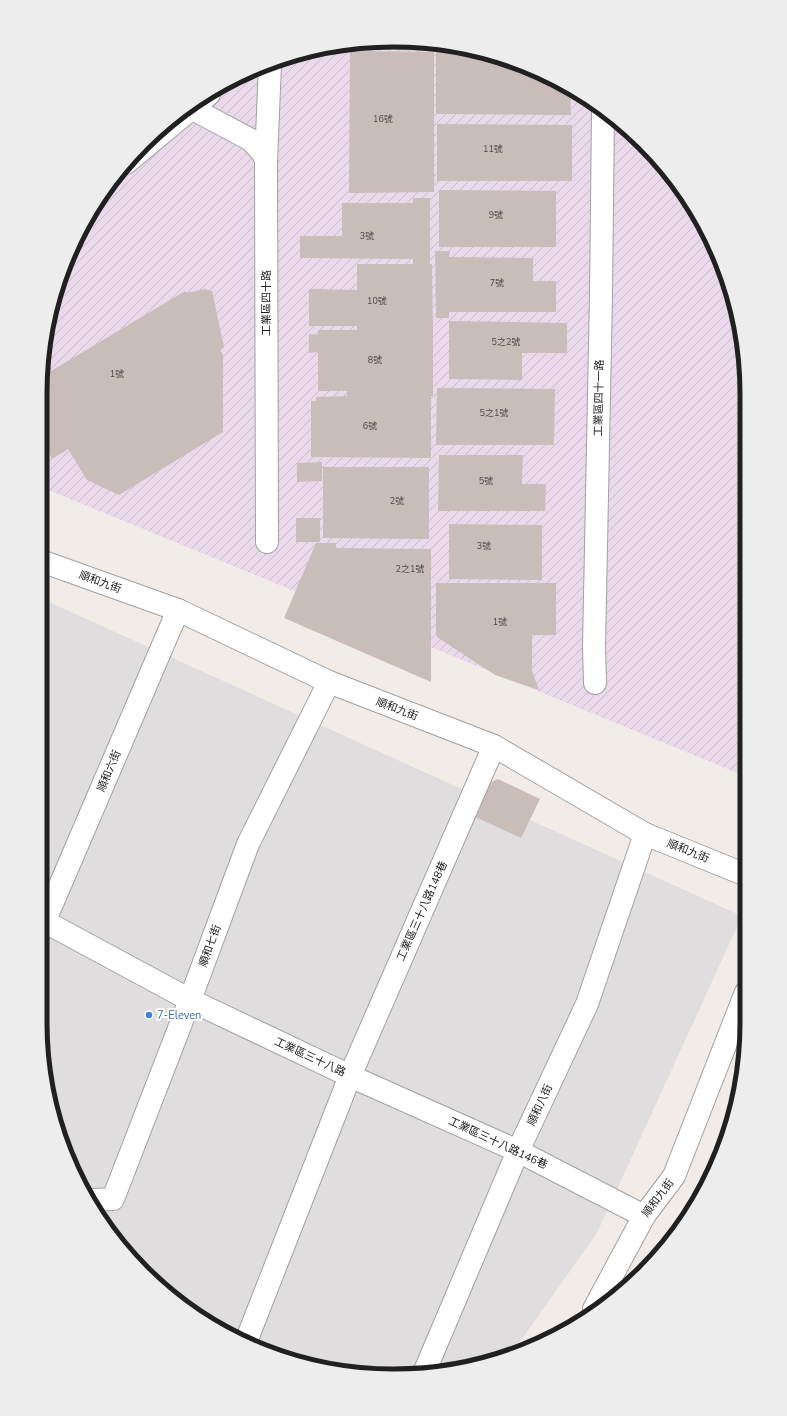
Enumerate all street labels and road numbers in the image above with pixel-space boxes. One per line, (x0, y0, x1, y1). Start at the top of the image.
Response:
street label: 工業區四十路 (259, 270, 274, 336)
street label: 工業區四十一路 (591, 359, 607, 437)
street label: 順和九街 (77, 567, 123, 597)
street label: 順和九街 (374, 694, 420, 724)
street label: 順和六街 (94, 748, 124, 794)
street label: 順和九街 (665, 836, 711, 866)
street label: 工業區三十八路148巷 (393, 859, 451, 963)
street label: 順和七街 (195, 923, 225, 969)
street label: 工業區三十八路 (272, 1034, 348, 1080)
street label: 順和八街 (524, 1082, 556, 1128)
street label: 工業區三十八路146巷 (446, 1113, 550, 1173)
street label: 順和九街 (639, 1176, 677, 1220)

